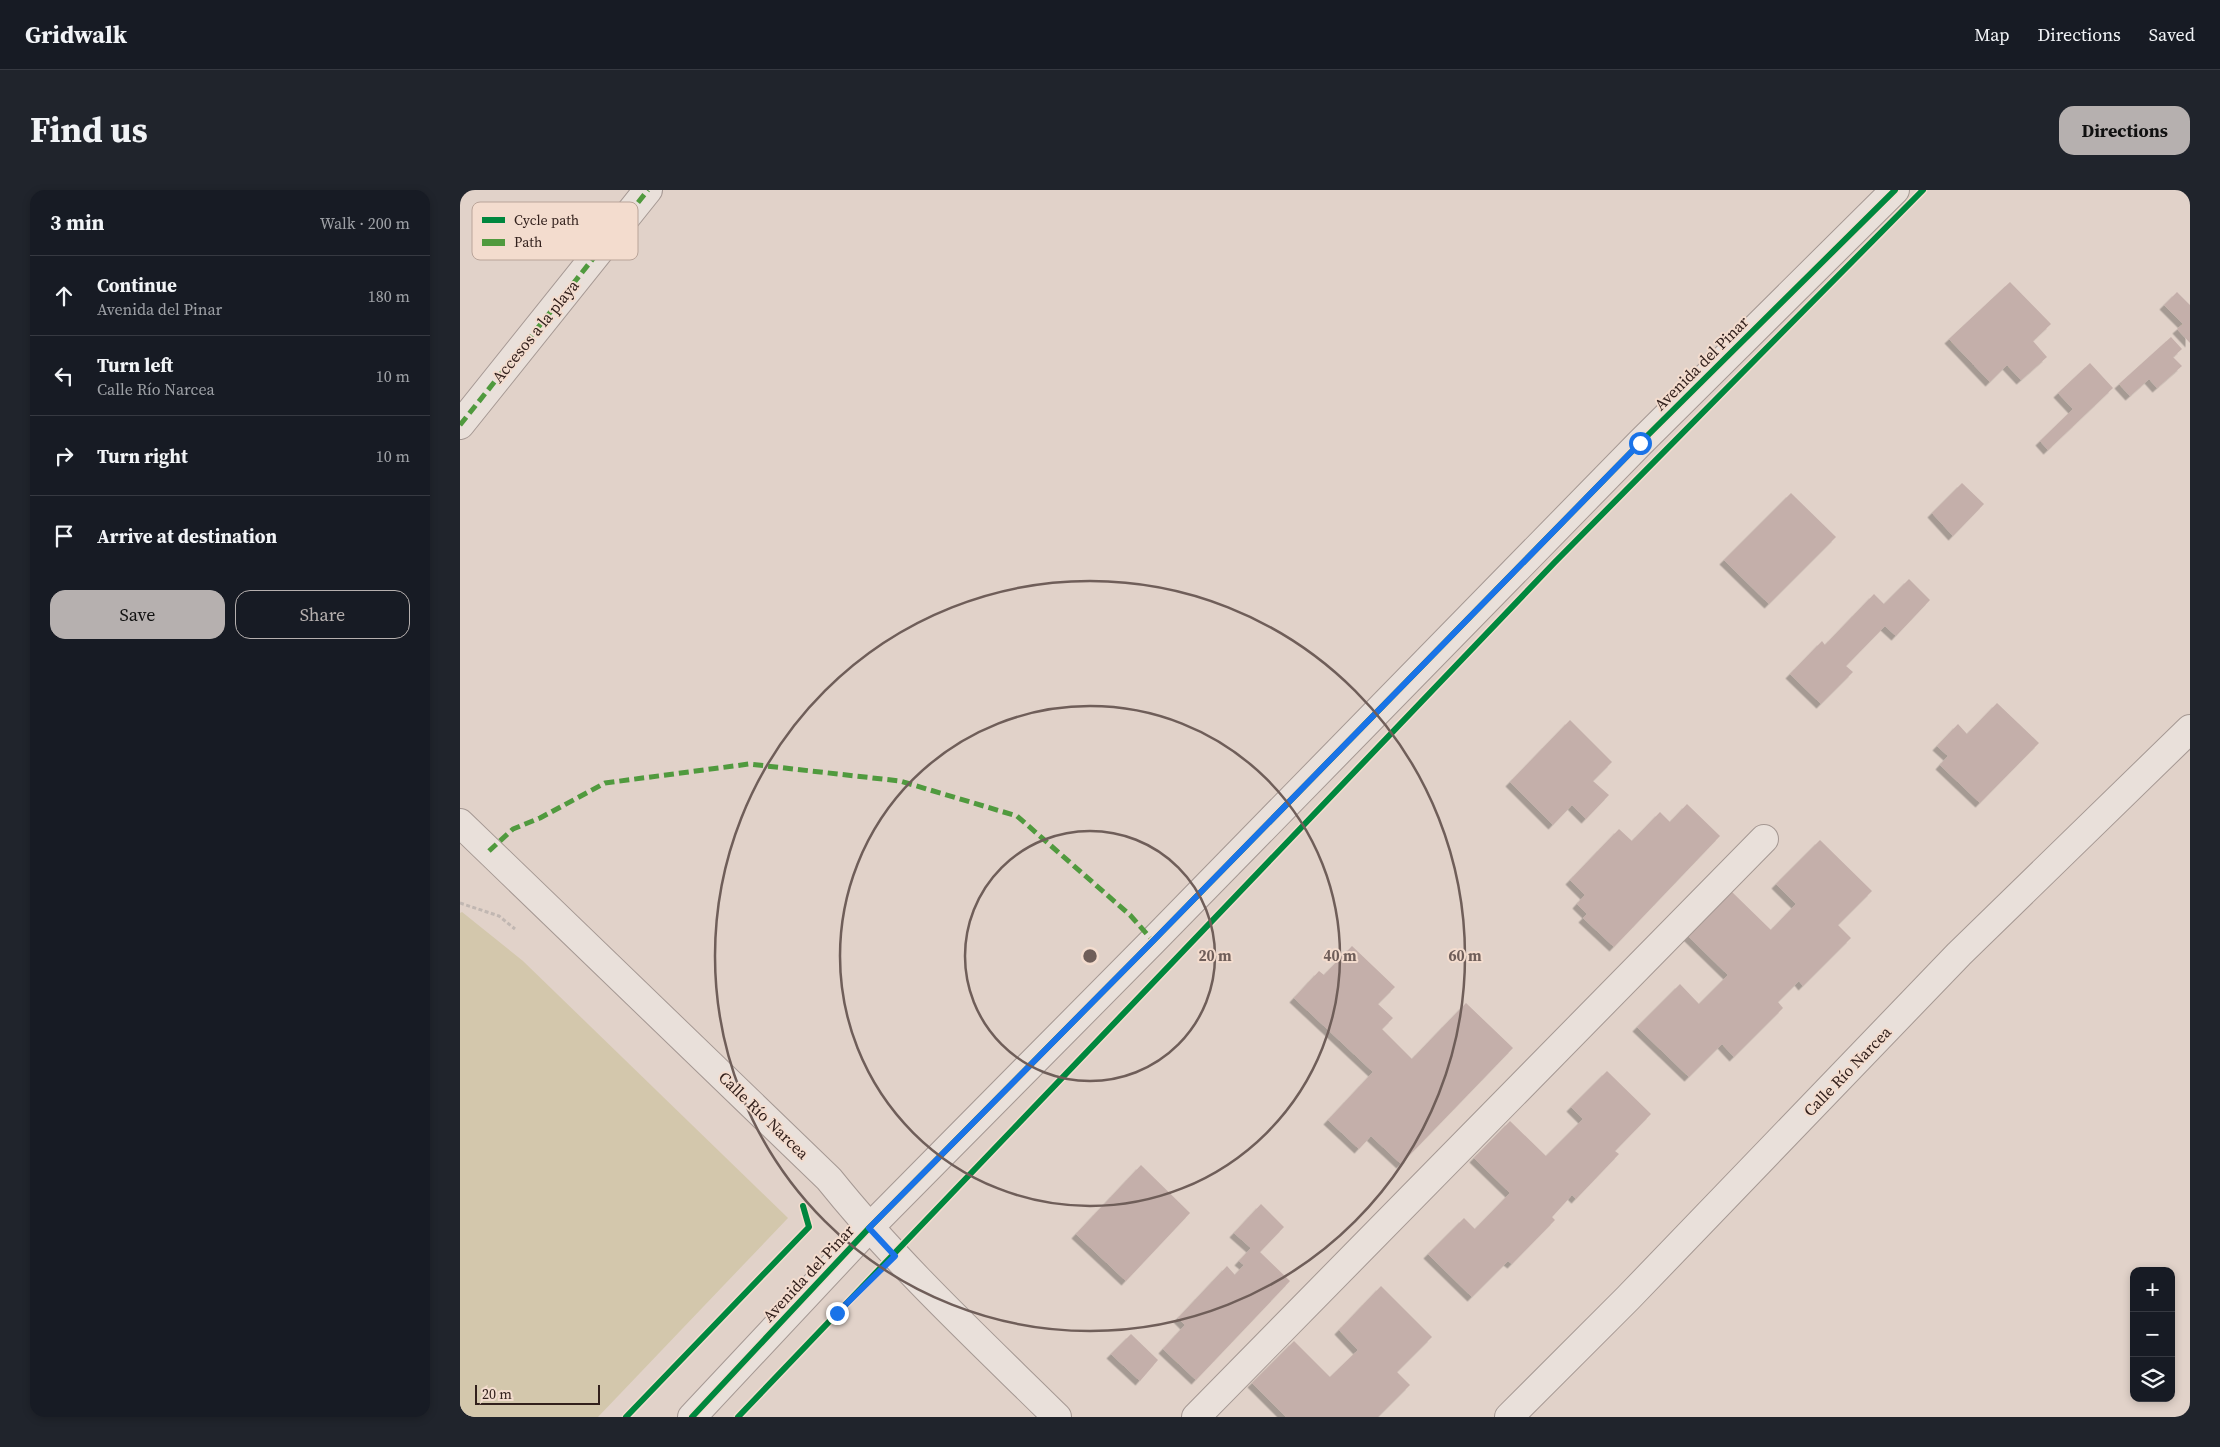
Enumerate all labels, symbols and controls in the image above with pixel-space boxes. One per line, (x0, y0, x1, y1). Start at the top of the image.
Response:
text: Gridwalk (25, 18, 127, 51)
text: Map (1974, 22, 2010, 47)
text: Directions (2038, 22, 2121, 47)
text: Saved (2149, 22, 2195, 47)
text: Find us (30, 106, 148, 154)
button: Directions (2059, 106, 2190, 155)
legend (472, 202, 638, 260)
text: 3 min (50, 208, 105, 237)
text: Cycle path (514, 210, 579, 230)
text: Walk · 200 m (320, 212, 410, 234)
text: Path (514, 232, 542, 252)
text: Continue (97, 272, 177, 298)
street label: Accesos a la playa (487, 274, 584, 387)
icon: ahead (50, 282, 78, 310)
text: 180 m (368, 285, 410, 307)
text: Avenida del Pinar (97, 298, 222, 320)
street label: Avenida del Pinar (1649, 311, 1753, 415)
text: Turn left (97, 352, 173, 378)
icon: left (50, 362, 78, 390)
text: 10 m (376, 365, 410, 387)
text: Calle Río Narcea (97, 378, 215, 400)
route start (1629, 432, 1652, 455)
icon: right (50, 442, 78, 470)
text: Turn right (97, 443, 188, 469)
text: 10 m (376, 445, 410, 467)
icon: arrive (50, 522, 78, 550)
text: Arrive at destination (97, 523, 277, 549)
button: Save (50, 590, 225, 639)
button: Share (235, 590, 410, 639)
text: 20 m (1198, 945, 1232, 966)
text: 40 m (1323, 945, 1357, 966)
text: 60 m (1448, 945, 1482, 966)
centre of rings (1081, 947, 1099, 965)
street label: Calle Río Narcea (1798, 1020, 1896, 1121)
street label: Calle Río Narcea (714, 1066, 815, 1164)
street label: Avenida del Pinar (757, 1220, 859, 1326)
map controls (2130, 1267, 2175, 1402)
button: + (2130, 1267, 2175, 1312)
route end (826, 1302, 849, 1325)
button: − (2130, 1312, 2175, 1357)
button: layers (2130, 1357, 2175, 1402)
scale bar (475, 1382, 600, 1405)
text: 20 m (482, 1384, 512, 1404)

